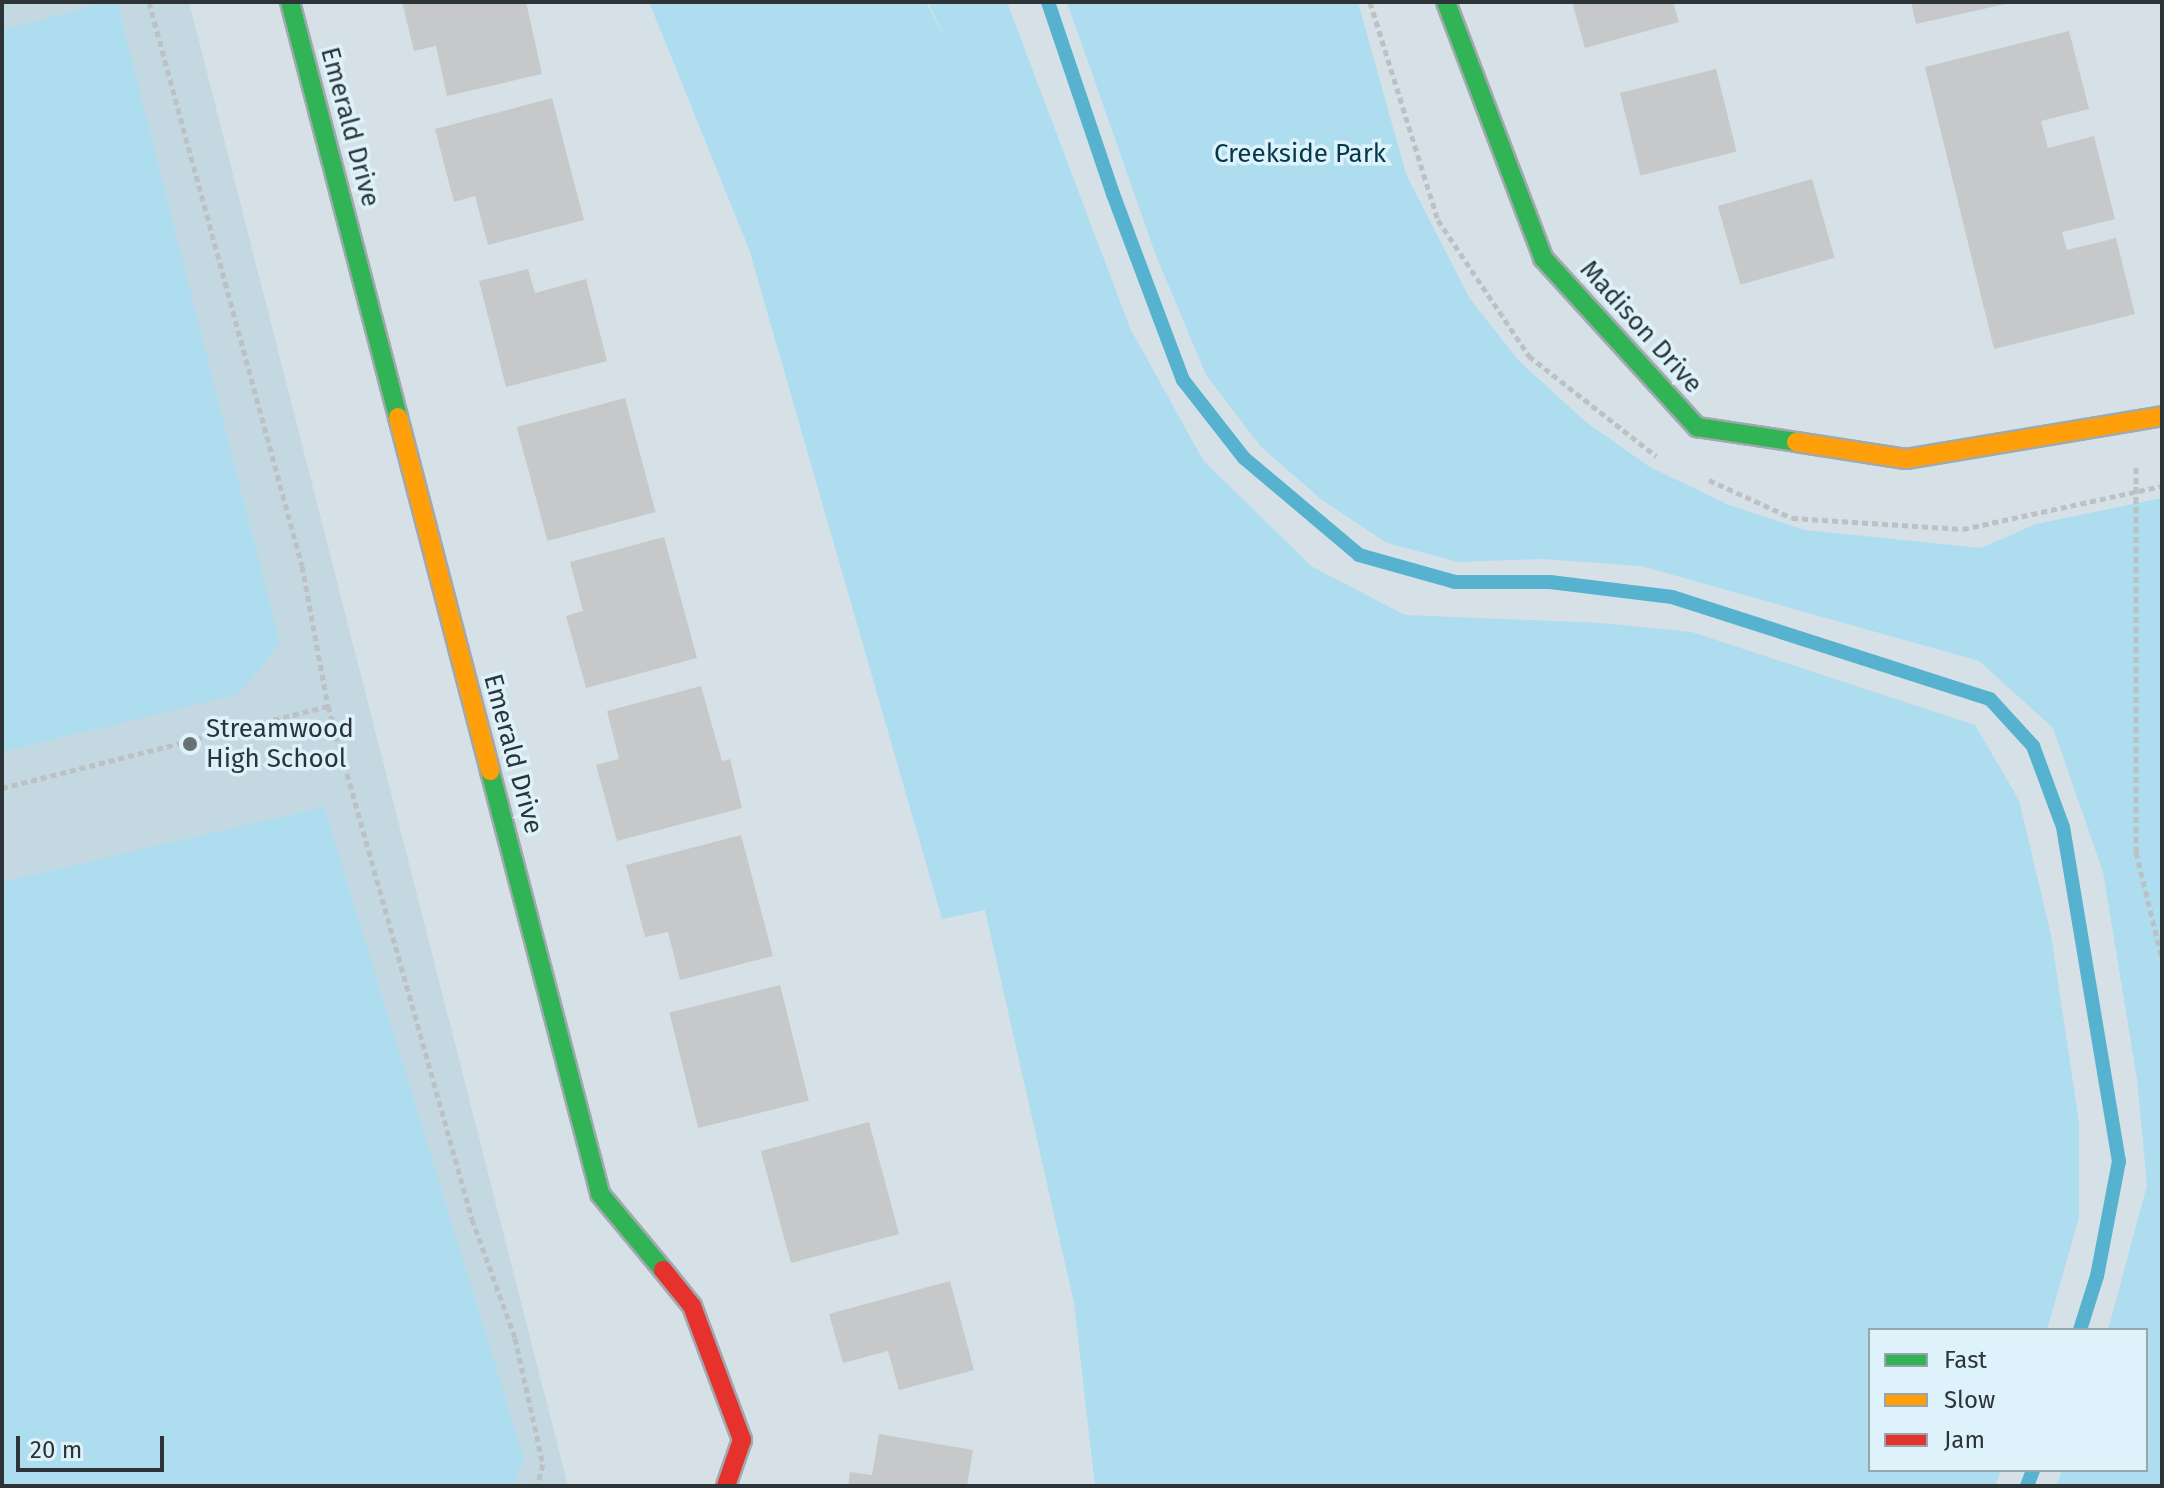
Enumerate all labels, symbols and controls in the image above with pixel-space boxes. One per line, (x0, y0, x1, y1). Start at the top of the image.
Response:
street label: Emerald Drive (314, 44, 386, 210)
park label: Creekside Park (1214, 138, 1386, 170)
street label: Madison Drive (1573, 254, 1709, 400)
street label: Emerald Drive (477, 671, 549, 837)
place label: Streamwood High School (206, 713, 354, 774)
marker: Streamwood High School (181, 735, 199, 753)
legend (1868, 1328, 2148, 1472)
text: Fast (1944, 1346, 1987, 1374)
text: Slow (1944, 1386, 1995, 1414)
scale bar (20, 1420, 168, 1470)
text: Jam (1944, 1426, 1985, 1454)
text: 20 m (30, 1436, 82, 1464)

